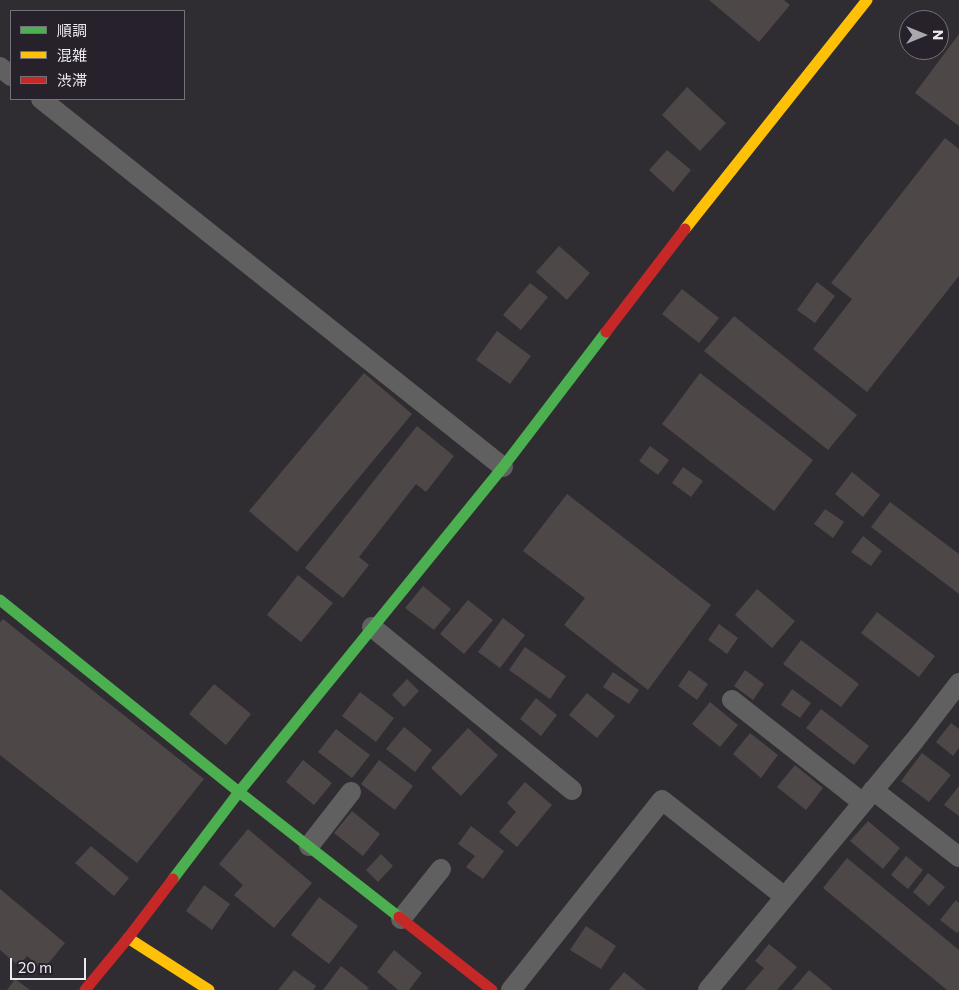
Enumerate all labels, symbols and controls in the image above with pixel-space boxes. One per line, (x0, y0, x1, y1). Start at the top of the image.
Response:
legend (10, 10, 185, 100)
north arrow (899, 10, 949, 60)
text: 順調 (57, 21, 87, 39)
text: N (930, 30, 947, 40)
text: 混雑 (57, 46, 87, 64)
text: 渋滞 (57, 71, 87, 89)
scale bar (12, 948, 89, 980)
text: 20 m (18, 958, 52, 976)

